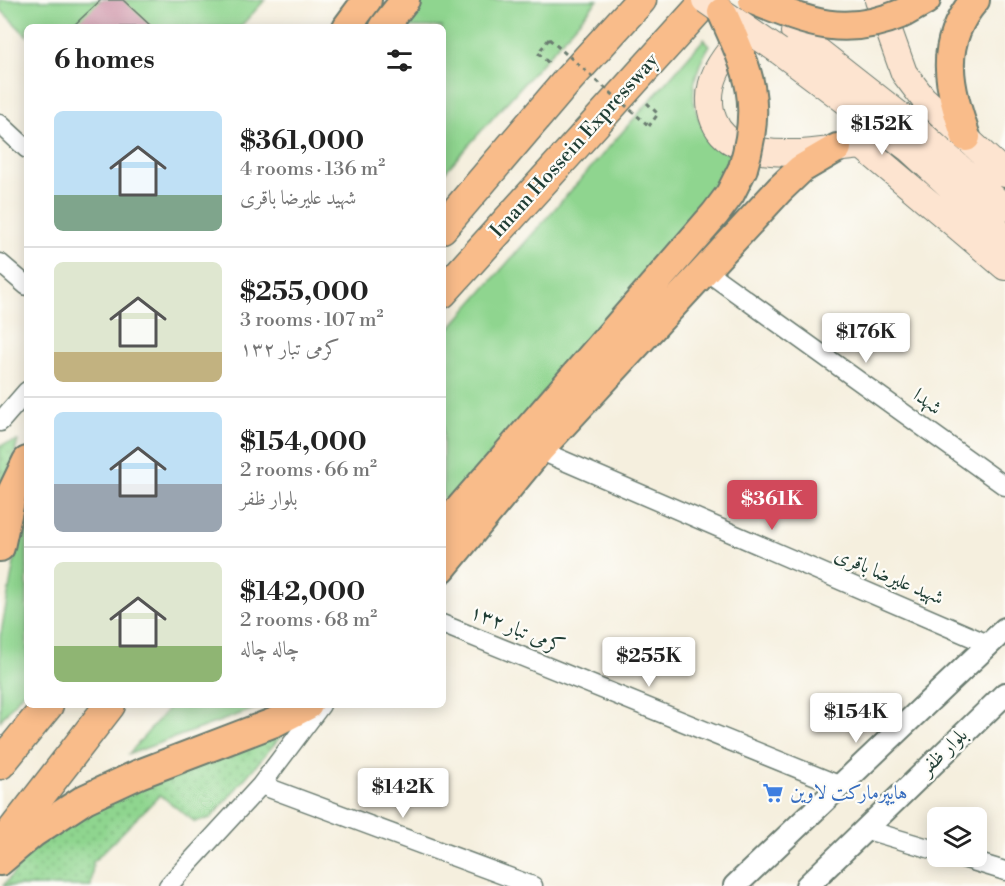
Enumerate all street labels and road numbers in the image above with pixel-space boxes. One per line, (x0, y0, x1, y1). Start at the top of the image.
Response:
street label: Imam Hossein Expressway (485, 48, 665, 244)
street label: شهدا (908, 383, 946, 421)
street label: شهید علیرضا باقری (831, 543, 947, 611)
street label: کرمی تبار ۱۳۲ (466, 600, 568, 660)
street label: بلوار ظفر (913, 723, 973, 782)

